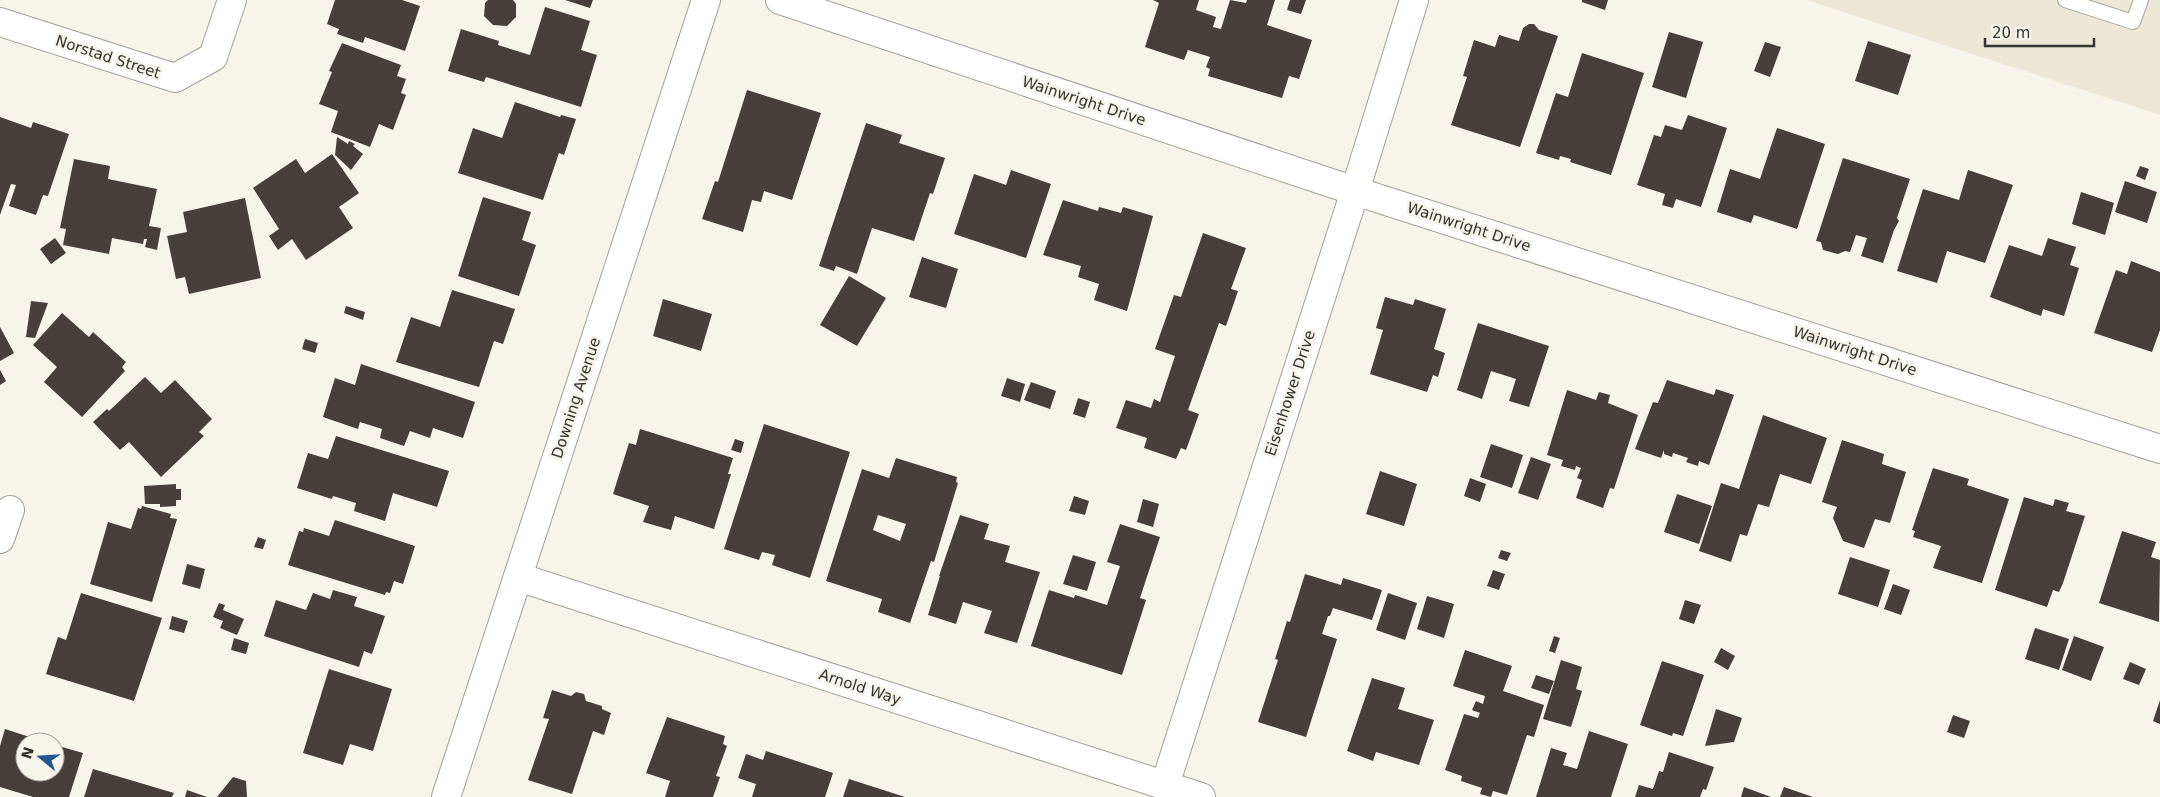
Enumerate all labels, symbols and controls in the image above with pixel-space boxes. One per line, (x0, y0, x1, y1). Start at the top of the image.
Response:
scale bar (1985, 15, 2094, 47)
text: 20 m (1992, 24, 2030, 42)
street label: Norstad Street (53, 32, 163, 82)
street label: Wainwright Drive (1020, 73, 1148, 129)
street label: Wainwright Drive (1405, 199, 1533, 255)
street label: Wainwright Drive (1791, 323, 1919, 379)
street label: Eisenhower Drive (1261, 328, 1319, 458)
street label: Downing Avenue (548, 335, 604, 461)
street label: Arnold Way (817, 665, 903, 709)
north arrow (15, 732, 65, 782)
text: N (18, 745, 37, 761)

